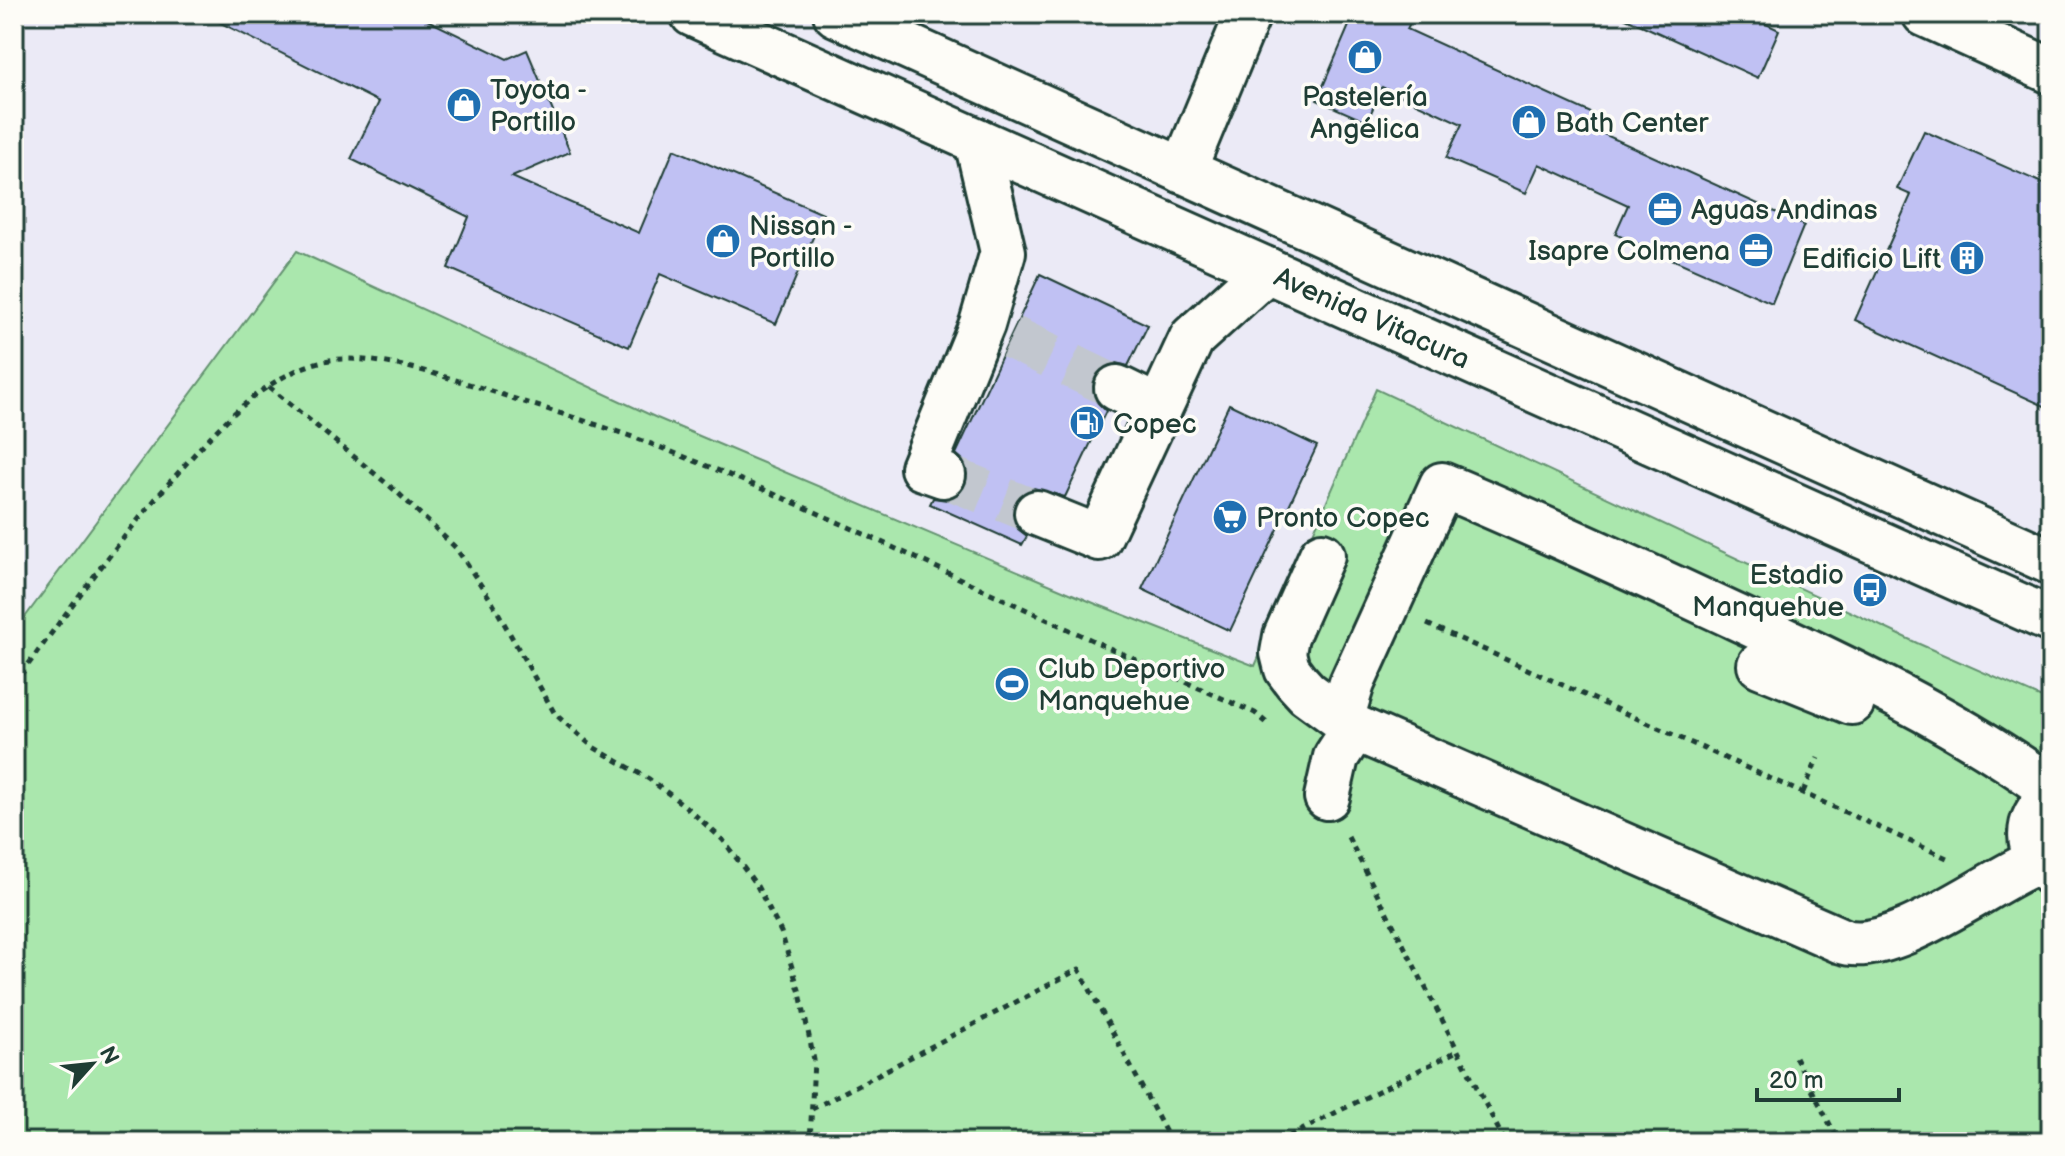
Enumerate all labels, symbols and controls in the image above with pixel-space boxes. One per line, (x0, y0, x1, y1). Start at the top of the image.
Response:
shop icon: Pastelería Angélica (1346, 38, 1384, 76)
place label: Toyota - Portillo (490, 74, 587, 139)
place label: Pastelería Angélica (1302, 81, 1428, 146)
shop icon: Toyota - Portillo (445, 86, 483, 124)
shop icon: Bath Center (1510, 103, 1548, 141)
place label: Bath Center (1555, 107, 1709, 140)
office icon: Aguas Andinas (1646, 190, 1684, 228)
place label: Aguas Andinas (1691, 194, 1878, 227)
place label: Nissan - Portillo (749, 210, 853, 275)
shop icon: Nissan - Portillo (704, 222, 742, 260)
office icon: Isapre Colmena (1737, 231, 1775, 269)
place label: Isapre Colmena (1528, 235, 1730, 268)
building icon: Edificio Lift (1948, 239, 1986, 277)
place label: Edificio Lift (1802, 243, 1941, 276)
street label: Avenida Vitacura (1269, 261, 1475, 377)
fuel station icon: Copec (1068, 404, 1106, 442)
place label: Copec (1113, 408, 1197, 441)
supermarket icon: Pronto Copec (1211, 498, 1249, 536)
place label: Pronto Copec (1256, 502, 1430, 535)
place label: Estadio Manquehue (1692, 559, 1844, 624)
bus stop icon: Estadio Manquehue (1851, 571, 1889, 609)
place label: Club Deportivo Manquehue (1038, 653, 1225, 718)
sports icon: Club Deportivo Manquehue (993, 665, 1031, 703)
north arrow (52, 1024, 132, 1104)
text: N (93, 1042, 124, 1069)
scale bar (1757, 1052, 1899, 1102)
text: 20 m (1769, 1066, 1824, 1095)

